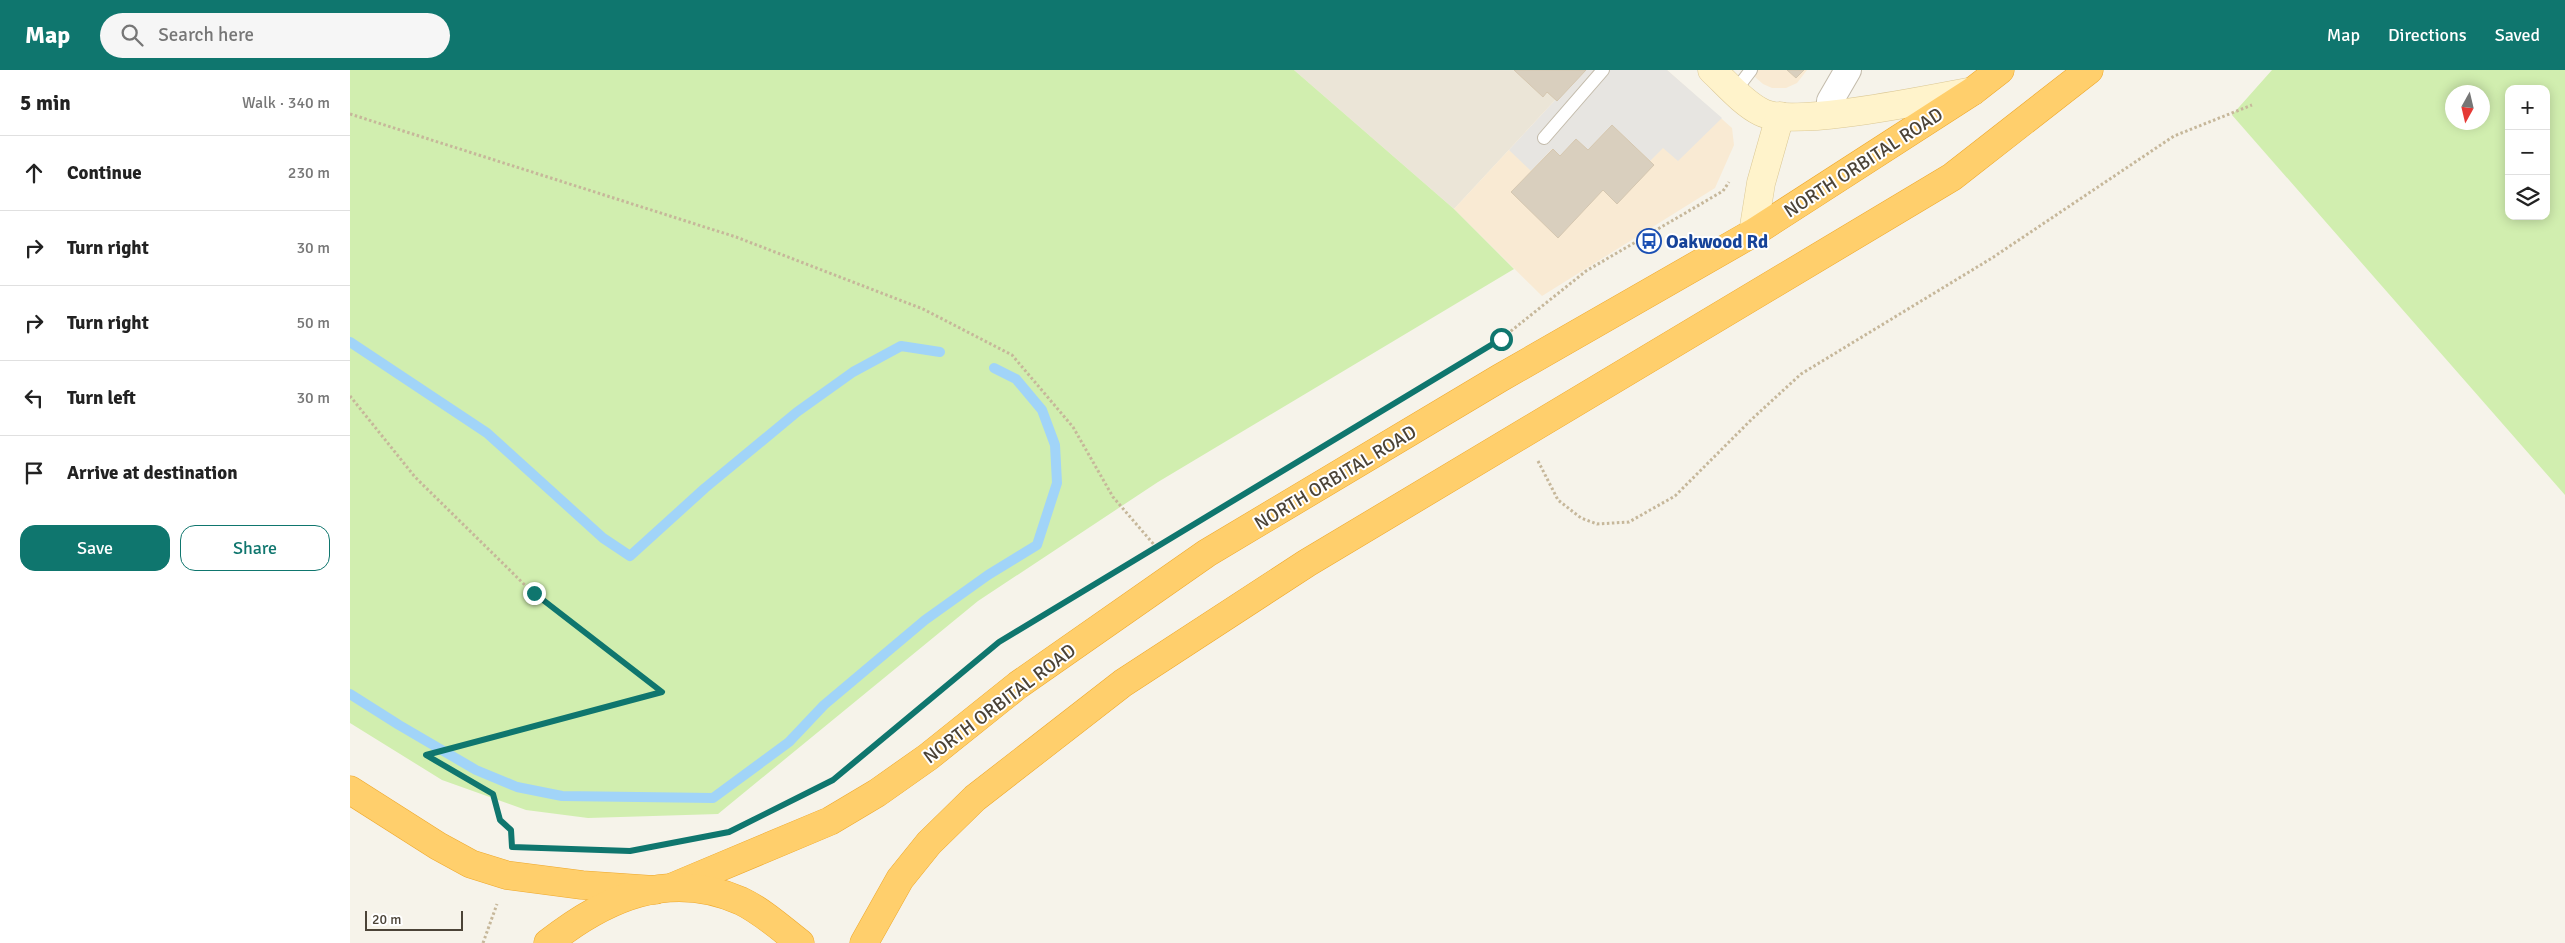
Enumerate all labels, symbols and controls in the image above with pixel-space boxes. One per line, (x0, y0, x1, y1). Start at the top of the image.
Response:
search box (100, 13, 450, 58)
text: Map (25, 20, 70, 50)
icon: search (118, 21, 146, 49)
text: Search here (158, 23, 254, 47)
text: Map (2327, 24, 2360, 46)
text: Directions (2388, 24, 2467, 46)
text: Saved (2495, 24, 2540, 46)
north arrow (2445, 85, 2490, 130)
map controls (2505, 85, 2550, 220)
button: + (2505, 85, 2550, 130)
text: 5 min (20, 90, 71, 116)
text: Walk · 340 m (242, 93, 330, 113)
street label: NORTH ORBITAL ROAD (1779, 102, 1948, 223)
button: − (2505, 130, 2550, 175)
icon: ahead (20, 159, 48, 187)
text: Continue (67, 161, 142, 185)
text: 230 m (288, 163, 330, 183)
button: layers (2505, 175, 2550, 220)
bus stop icon: Oakwood Rd (1636, 228, 1662, 254)
place label: Oakwood Rd (1666, 230, 1768, 254)
icon: right (20, 234, 48, 262)
text: Turn right (67, 236, 149, 260)
text: 30 m (296, 238, 330, 258)
icon: right (20, 309, 48, 337)
text: Turn right (67, 311, 149, 335)
text: 50 m (296, 313, 330, 333)
route start (1490, 328, 1513, 351)
icon: left (20, 384, 48, 412)
text: Turn left (67, 386, 136, 410)
text: 30 m (296, 388, 330, 408)
street label: NORTH ORBITAL ROAD (1250, 420, 1421, 536)
icon: arrive (20, 459, 48, 487)
text: Arrive at destination (67, 461, 238, 485)
button: Save (20, 525, 170, 571)
button: Share (180, 525, 330, 571)
route end (523, 582, 546, 605)
street label: NORTH ORBITAL ROAD (919, 639, 1081, 769)
scale bar (365, 908, 462, 931)
text: 20 m (372, 911, 401, 928)

